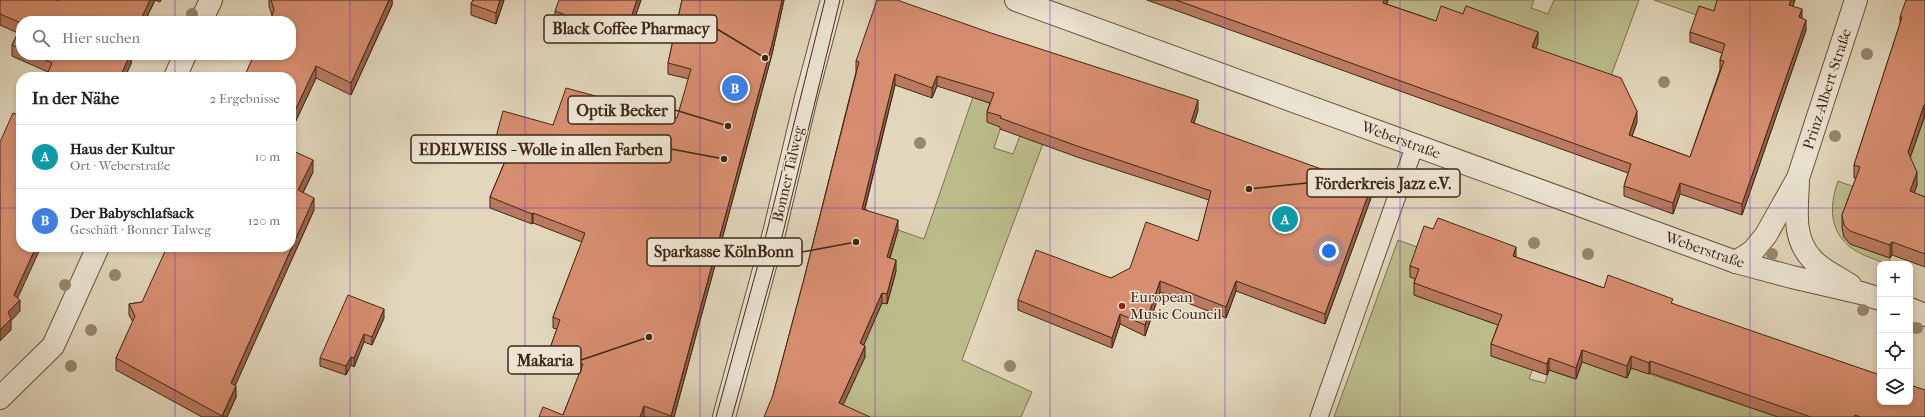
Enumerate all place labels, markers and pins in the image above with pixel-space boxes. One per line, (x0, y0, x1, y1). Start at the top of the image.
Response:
callout: Black Coffee Pharmacy (544, 15, 717, 43)
pin: B (722, 73, 748, 103)
callout: Optik Becker (568, 96, 675, 124)
callout: EDELWEISS - Wolle in allen Farben (411, 135, 671, 163)
callout: Förderkreis Jazz e.V. (1307, 169, 1460, 197)
pin: A (1272, 204, 1298, 234)
callout: Sparkasse KölnBonn (647, 238, 802, 266)
place label: European Music Council (1130, 288, 1222, 323)
marker: European Music Council (1117, 301, 1127, 311)
callout: Makaria (508, 346, 581, 374)

